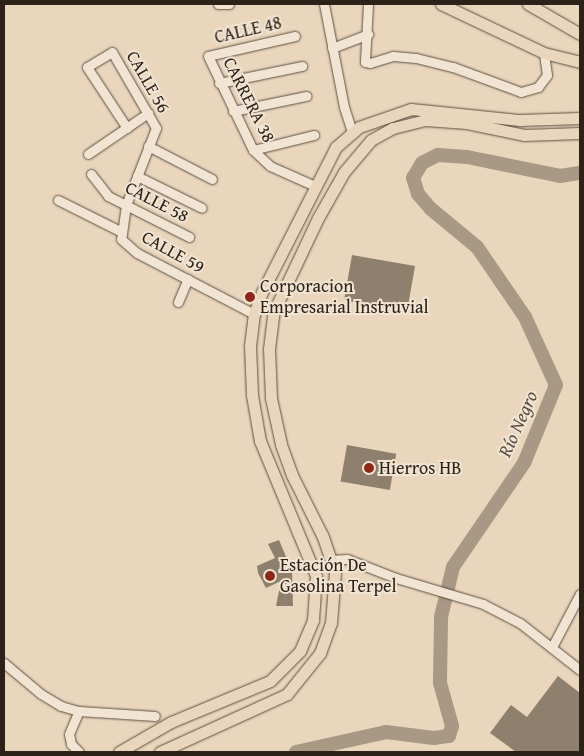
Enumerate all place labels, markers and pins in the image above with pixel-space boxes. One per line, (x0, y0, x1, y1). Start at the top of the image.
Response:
place label: Corporacion Empresarial Instruvial (260, 276, 429, 318)
marker: Corporacion Empresarial Instruvial (244, 291, 256, 303)
place label: Hierros HB (379, 457, 461, 479)
marker: Hierros HB (363, 462, 375, 474)
place label: Estación De Gasolina Terpel (280, 555, 397, 598)
marker: Estación De Gasolina Terpel (264, 570, 276, 582)

